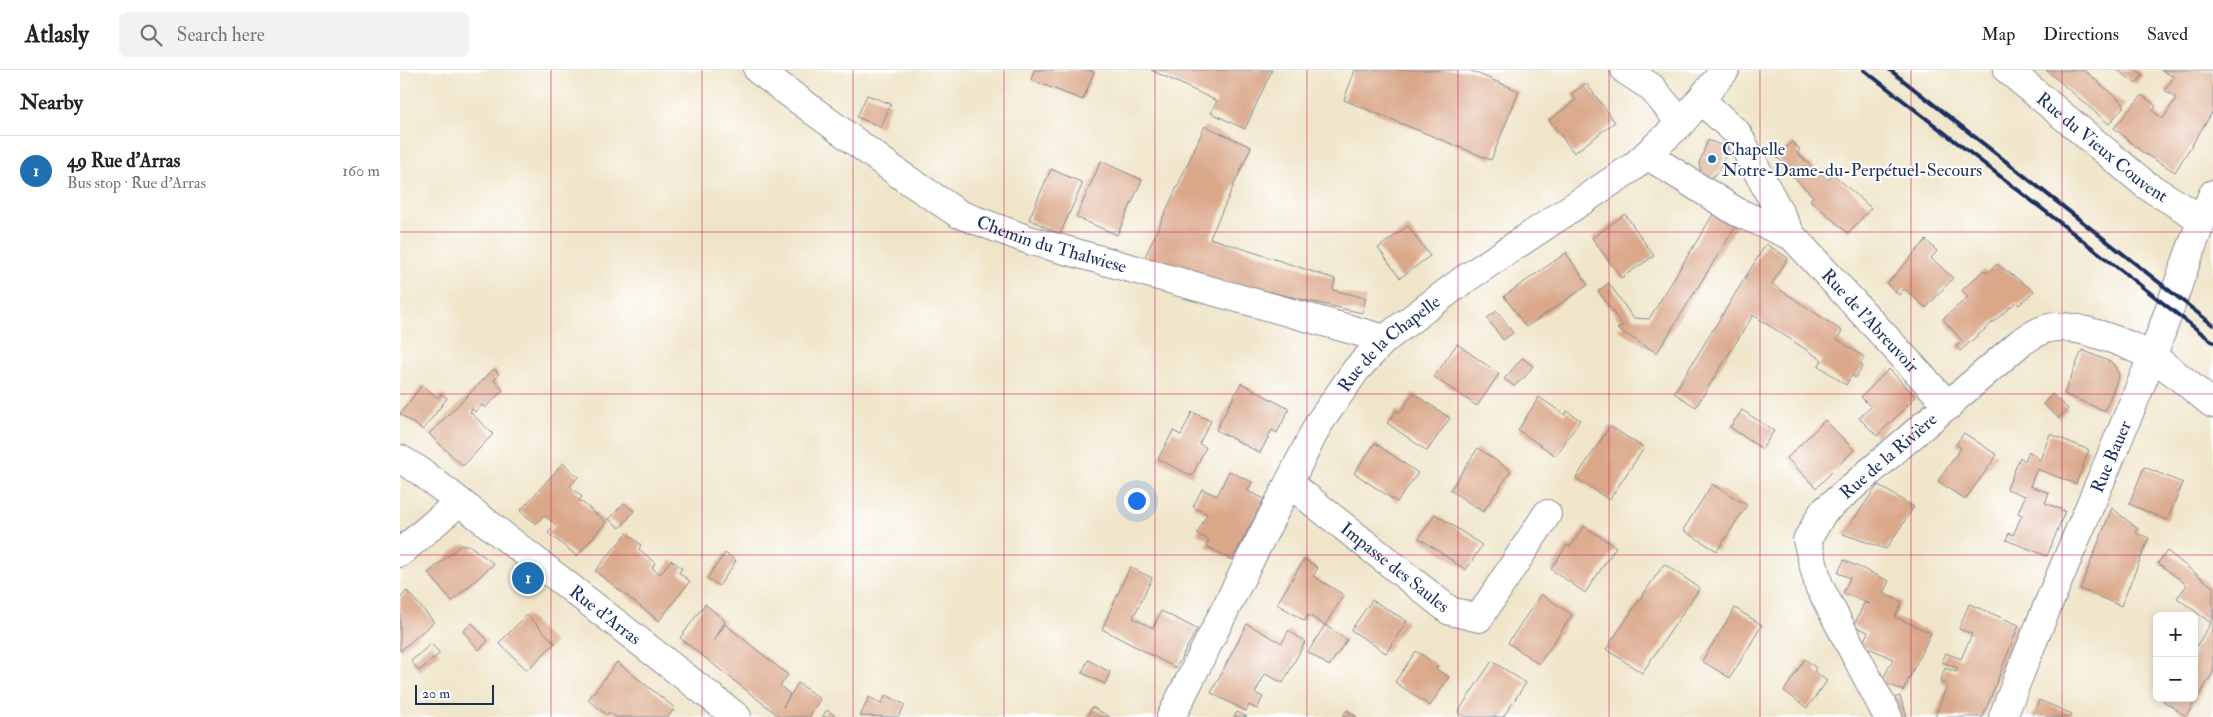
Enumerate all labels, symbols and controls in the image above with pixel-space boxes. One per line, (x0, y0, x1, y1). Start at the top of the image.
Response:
search box (119, 12, 469, 57)
text: Atlasly (25, 19, 89, 50)
icon: search (137, 21, 165, 49)
text: Search here (177, 23, 265, 47)
text: Map (1982, 23, 2015, 46)
text: Directions (2043, 23, 2119, 46)
text: Saved (2147, 23, 2188, 46)
street label: Rue du Vieux Couvent (2032, 87, 2172, 207)
text: Nearby (20, 89, 83, 116)
place label: Chapelle Notre-Dame-du-Perpétuel-Secours (1722, 138, 1982, 182)
text: 49 Rue d'Arras (67, 149, 180, 173)
marker: Chapelle Notre-Dame-du-Perpétuel-Secours (1706, 153, 1718, 165)
text: 1 (33, 161, 39, 181)
text: 160 m (342, 161, 380, 181)
text: Bus stop · Rue d'Arras (67, 173, 206, 193)
street label: Chemin du Thalwiese (974, 210, 1130, 278)
street label: Rue de l'Abreuvoir (1817, 264, 1924, 378)
street label: Rue de la Chapelle (1333, 290, 1445, 396)
street label: Rue de la Rivière (1835, 407, 1942, 504)
street label: Rue Bauer (2085, 417, 2136, 496)
your location (1124, 488, 1150, 514)
street label: Impasse des Saules (1336, 517, 1454, 618)
pin: 1 (512, 559, 544, 597)
street label: Rue d'Arras (565, 580, 646, 650)
map controls (2153, 612, 2198, 702)
button: + (2153, 612, 2198, 657)
button: − (2153, 657, 2198, 702)
scale bar (415, 682, 494, 705)
text: 20 m (422, 685, 450, 702)

